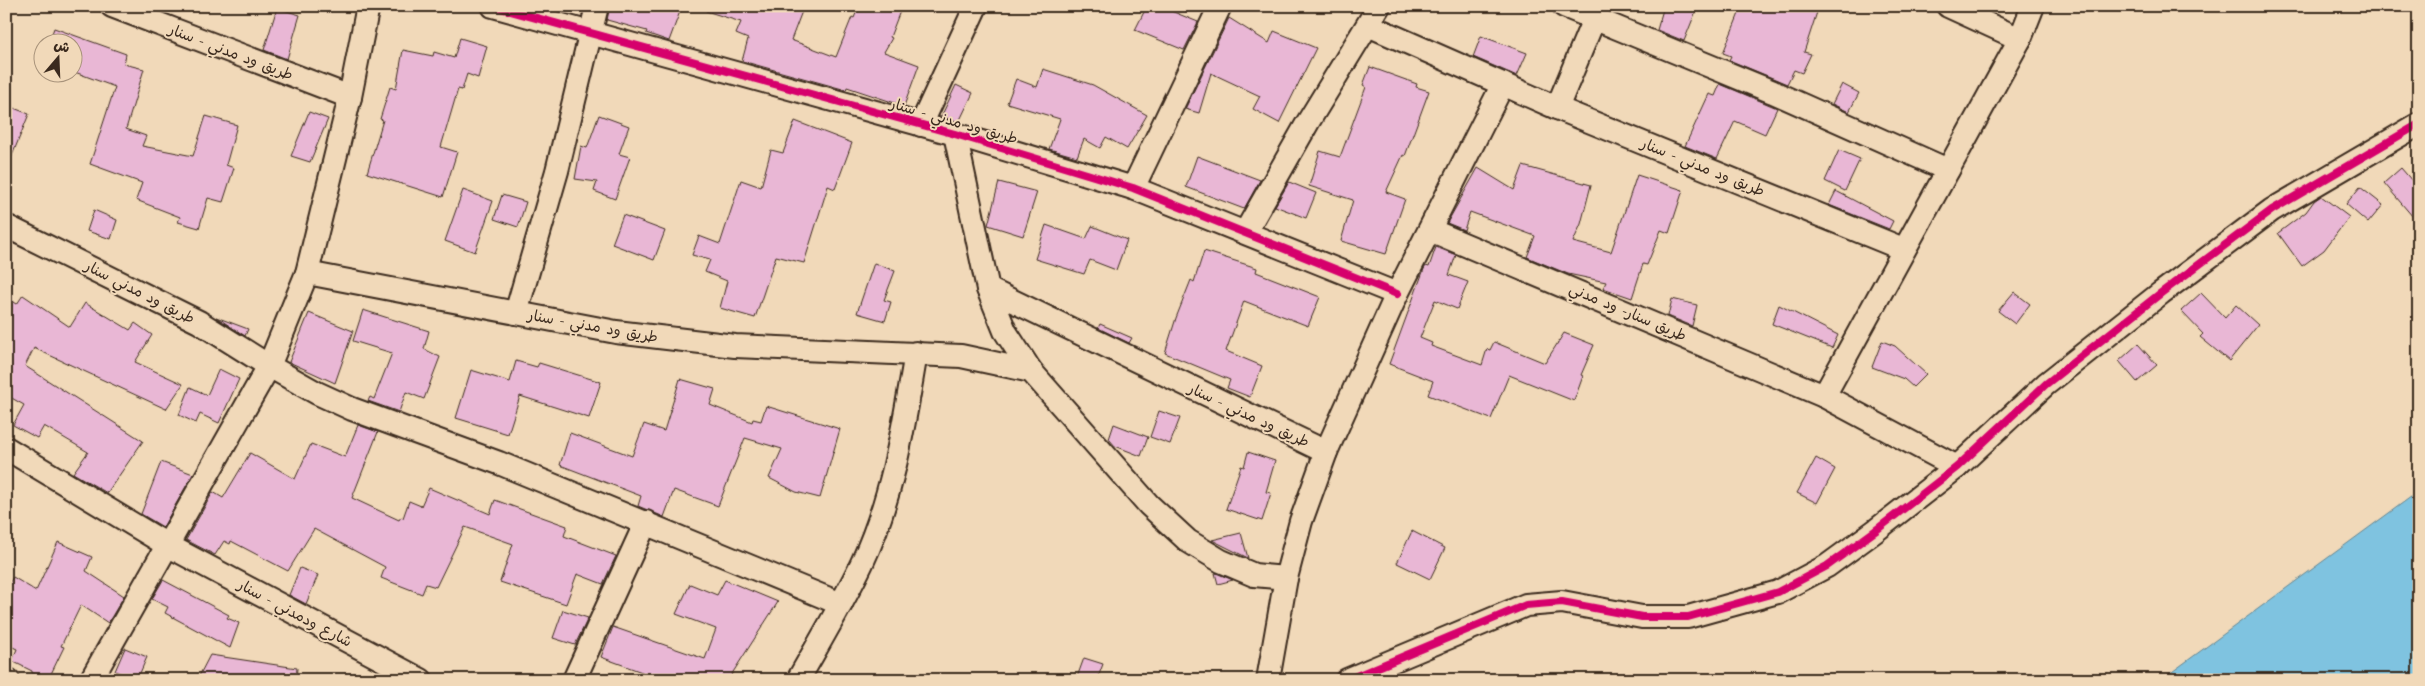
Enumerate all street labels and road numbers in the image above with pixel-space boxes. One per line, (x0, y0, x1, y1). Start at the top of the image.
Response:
street label: طريق ود مدني - سنار (164, 19, 296, 88)
street label: طريق ود مدني - سنار (886, 93, 1020, 152)
street label: طريق ود مدني - سنار (1636, 133, 1768, 204)
street label: طريق ود مدني سنار (79, 255, 198, 331)
street label: طريق سنار- ود مدني (1565, 278, 1690, 349)
street label: طريق ود مدني - سنار (525, 305, 660, 350)
street label: طريق ود مدني - سنار (1183, 378, 1313, 455)
street label: شارع ودمدني - سنار (232, 574, 356, 654)

